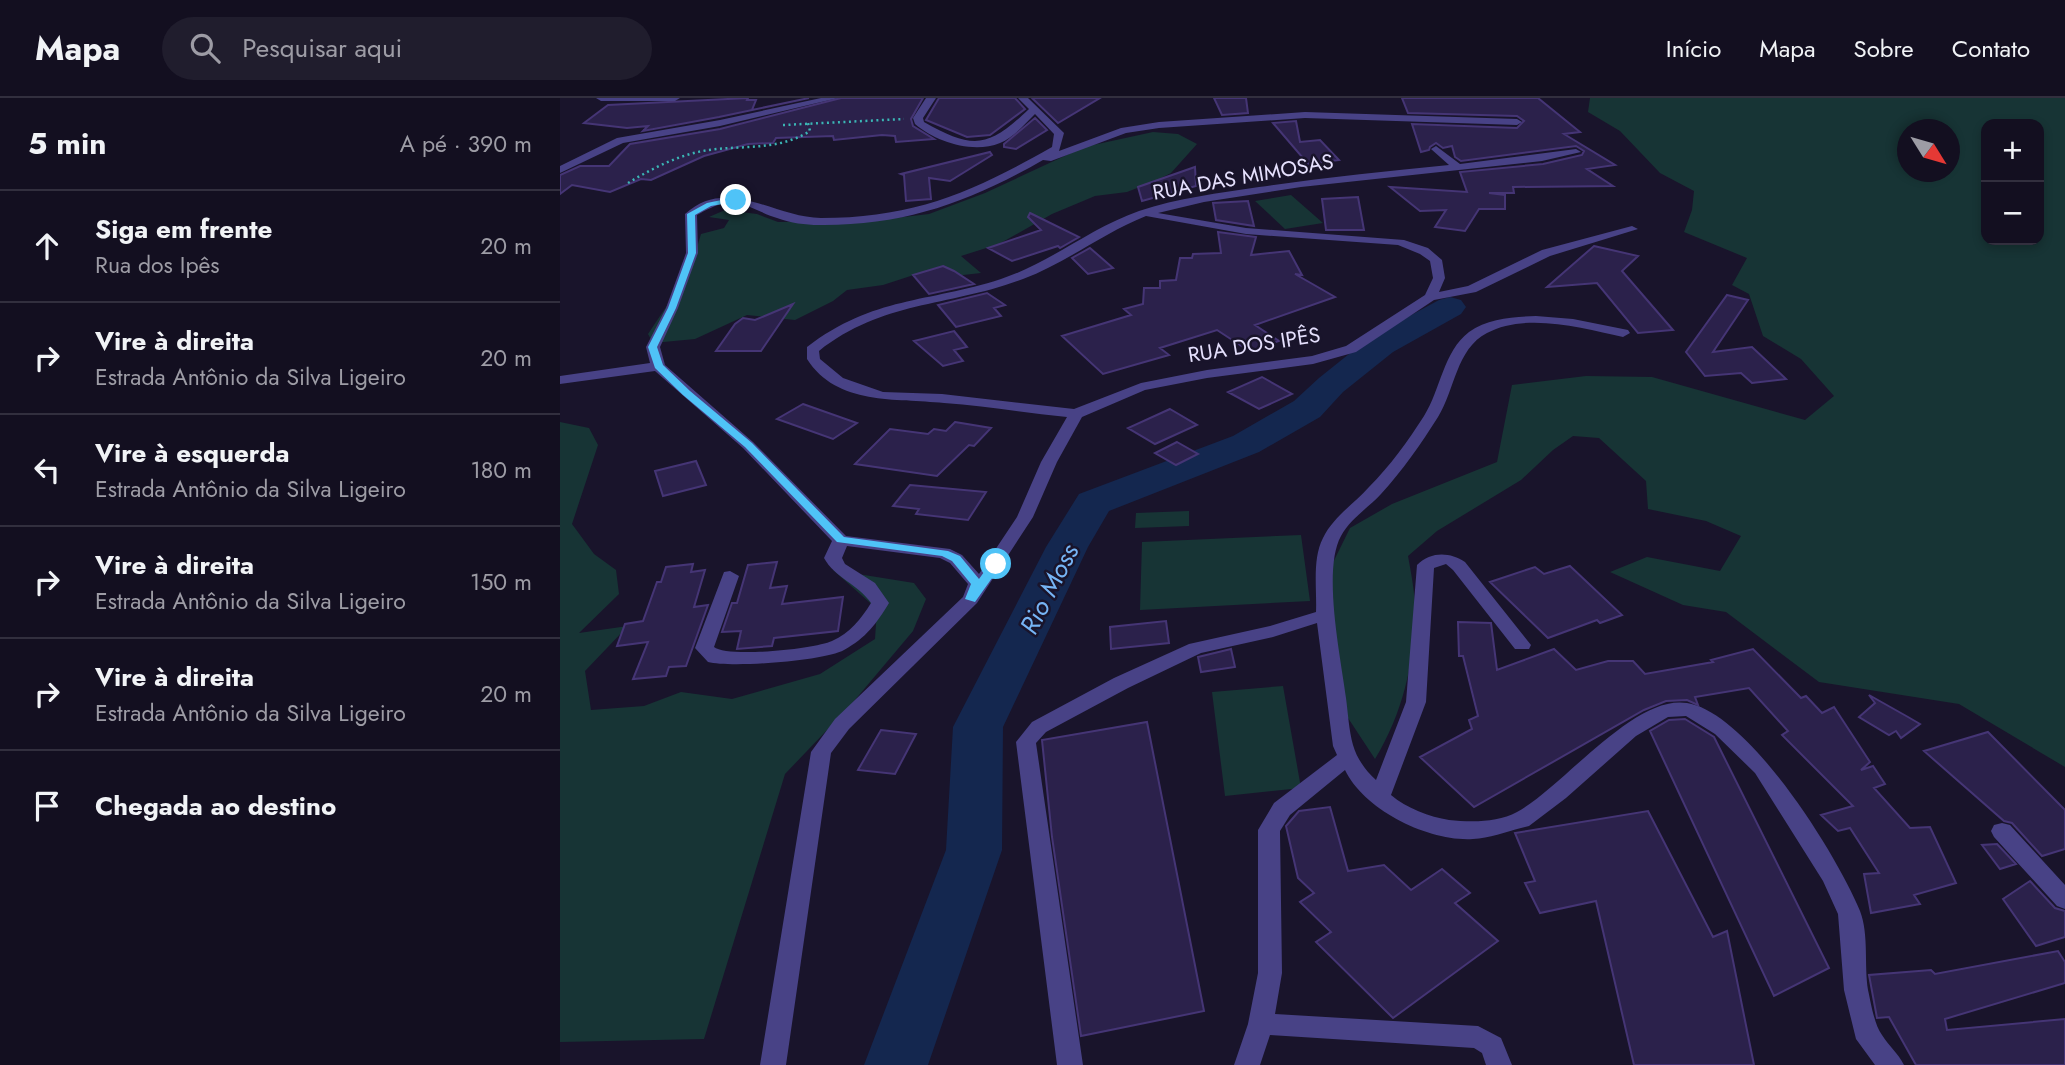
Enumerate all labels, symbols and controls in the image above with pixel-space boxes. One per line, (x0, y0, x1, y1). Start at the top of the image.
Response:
search box (162, 17, 652, 80)
text: Mapa (35, 25, 120, 72)
icon: search (186, 29, 224, 67)
text: Pesquisar aqui (242, 29, 402, 67)
text: Início (1666, 31, 1721, 66)
text: Mapa (1759, 31, 1816, 66)
text: Sobre (1854, 31, 1914, 66)
text: Contato (1952, 31, 2030, 66)
north arrow (1897, 119, 1960, 182)
map controls (1981, 119, 2044, 245)
button: + (1981, 119, 2044, 182)
text: 5 min (28, 122, 106, 165)
text: A pé · 390 m (400, 127, 532, 161)
street label: RUA DAS MIMOSAS (1150, 146, 1336, 208)
button: − (1981, 182, 2044, 245)
route end (720, 184, 751, 215)
text: Siga em frente (95, 210, 272, 248)
icon: ahead (28, 227, 66, 265)
text: 20 m (480, 229, 532, 263)
text: Rua dos Ipês (95, 248, 220, 282)
street label: RUA DOS IPÊS (1186, 320, 1322, 370)
text: Vire à direita (95, 322, 254, 360)
icon: right (28, 339, 66, 377)
text: 20 m (480, 341, 532, 375)
text: Estrada Antônio da Silva Ligeiro (95, 360, 406, 394)
text: Vire à esquerda (95, 434, 290, 472)
icon: left (28, 451, 66, 489)
text: 180 m (470, 453, 532, 487)
text: Estrada Antônio da Silva Ligeiro (95, 472, 406, 506)
water label: Rio Moss (1010, 536, 1088, 641)
text: Vire à direita (95, 546, 254, 584)
route start (980, 548, 1011, 579)
icon: right (28, 563, 66, 601)
text: 150 m (470, 565, 532, 599)
text: Estrada Antônio da Silva Ligeiro (95, 584, 406, 618)
text: Vire à direita (95, 658, 254, 696)
icon: right (28, 675, 66, 713)
text: 20 m (480, 677, 532, 711)
text: Estrada Antônio da Silva Ligeiro (95, 696, 406, 730)
icon: arrive (28, 787, 66, 825)
text: Chegada ao destino (95, 787, 336, 825)

